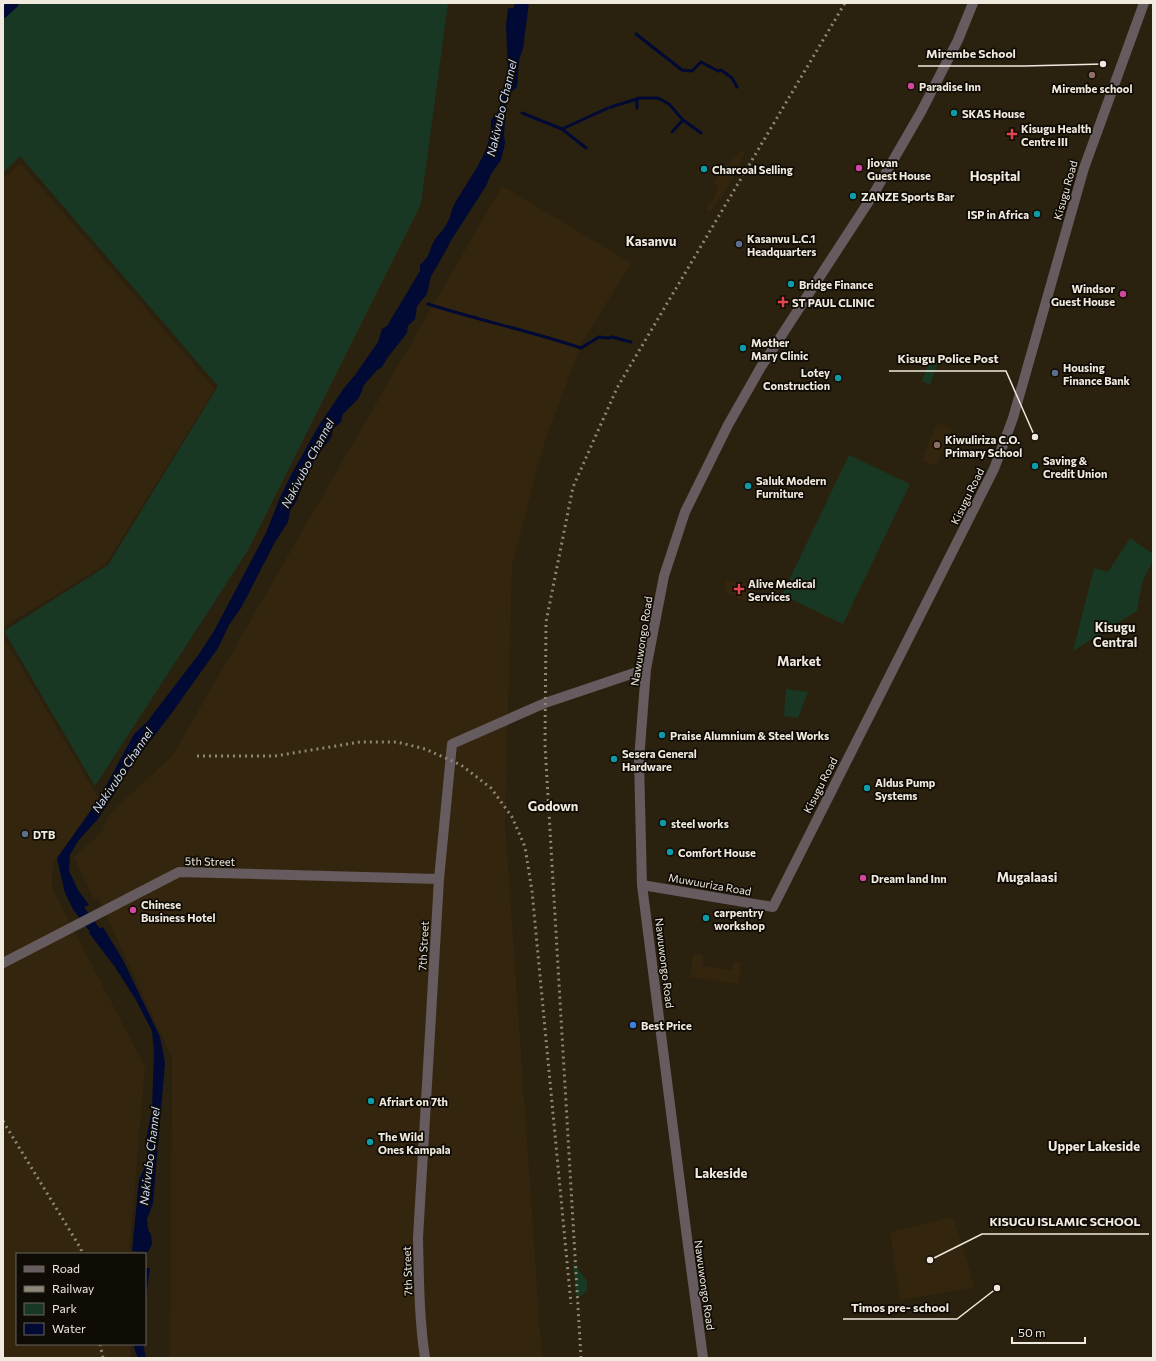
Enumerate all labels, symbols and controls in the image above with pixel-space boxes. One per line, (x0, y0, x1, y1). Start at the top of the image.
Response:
callout: Mirembe School (918, 42, 1024, 66)
text: Mirembe School (926, 46, 1016, 60)
water label: Nakivubo Channel (483, 57, 519, 158)
marker: Mirembe school (1087, 70, 1097, 80)
place label: Paradise Inn (919, 80, 981, 93)
marker: Paradise Inn (906, 81, 916, 91)
place label: Mirembe school (1052, 82, 1132, 95)
place label: SKAS House (962, 107, 1025, 120)
marker: SKAS House (949, 108, 959, 118)
place label: Kisugu Health Centre III (1021, 122, 1091, 148)
marker: Kisugu Health Centre III (1006, 128, 1018, 140)
place label: Jiovan Guest House (867, 156, 931, 182)
street label: Kisugu Road (1050, 159, 1080, 221)
place label: Charcoal Selling (712, 163, 793, 176)
marker: Jiovan Guest House (854, 163, 864, 173)
marker: Charcoal Selling (699, 164, 709, 174)
district label: Hospital (970, 168, 1020, 184)
place label: ZANZE Sports Bar (861, 190, 955, 203)
marker: ZANZE Sports Bar (848, 191, 858, 201)
place label: ISP in Africa (967, 208, 1029, 221)
marker: ISP in Africa (1032, 209, 1042, 219)
place label: Kasanvu L.C.1 Headquarters (747, 232, 816, 258)
district label: Kasanvu (626, 233, 676, 249)
marker: Kasanvu L.C.1 Headquarters (734, 239, 744, 249)
place label: Bridge Finance (799, 278, 873, 291)
marker: Bridge Finance (786, 279, 796, 289)
place label: Windsor Guest House (1051, 282, 1115, 308)
marker: Windsor Guest House (1118, 289, 1128, 299)
marker: ST PAUL CLINIC (777, 296, 789, 308)
place label: ST PAUL CLINIC (792, 296, 875, 309)
place label: Mother Mary Clinic (751, 336, 808, 362)
marker: Mother Mary Clinic (738, 343, 748, 353)
callout: Kisugu Police Post (889, 347, 1006, 371)
text: Kisugu Police Post (898, 351, 998, 365)
place label: Housing Finance Bank (1063, 361, 1131, 387)
place label: Lotey Construction (763, 366, 830, 392)
marker: Housing Finance Bank (1050, 368, 1060, 378)
marker: Lotey Construction (833, 373, 843, 383)
water label: Nakivubo Channel (278, 415, 337, 510)
place label: Kiwuliriza C.O. Primary School (945, 433, 1022, 459)
marker: Kiwuliriza C.O. Primary School (932, 440, 942, 450)
place label: Saving & Credit Union (1043, 454, 1107, 480)
marker: Saving & Credit Union (1030, 461, 1040, 471)
street label: Kisugu Road (948, 466, 986, 526)
place label: Saluk Modern Furniture (756, 474, 826, 500)
marker: Saluk Modern Furniture (743, 481, 753, 491)
place label: Alive Medical Services (748, 577, 816, 603)
marker: Alive Medical Services (733, 583, 745, 595)
street label: Nawuwongo Road (627, 595, 655, 687)
district label: Kisugu Central (1093, 619, 1137, 650)
district label: Market (777, 653, 822, 669)
water label: Nakivubo Channel (89, 724, 156, 815)
place label: Praise Alumnium & Steel Works (670, 729, 829, 742)
marker: Praise Alumnium & Steel Works (657, 730, 667, 740)
place label: Sesera General Hardware (622, 747, 697, 773)
marker: Sesera General Hardware (609, 754, 619, 764)
street label: Kisugu Road (800, 755, 840, 815)
place label: Aldus Pump Systems (875, 776, 936, 802)
marker: Aldus Pump Systems (862, 783, 872, 793)
district label: Godown (528, 798, 578, 814)
place label: steel works (671, 817, 729, 830)
marker: steel works (658, 818, 668, 828)
place label: DTB (33, 828, 55, 841)
marker: DTB (20, 829, 30, 839)
place label: Comfort House (678, 846, 756, 859)
marker: Comfort House (665, 847, 675, 857)
street label: 5th Street (185, 854, 236, 868)
district label: Mugalaasi (997, 869, 1057, 885)
street label: Muwuuriza Road (668, 870, 752, 898)
place label: Dream land Inn (871, 872, 947, 885)
marker: Dream land Inn (858, 873, 868, 883)
place label: Chinese Business Hotel (141, 898, 215, 924)
marker: Chinese Business Hotel (128, 905, 138, 915)
place label: carpentry workshop (714, 906, 765, 932)
marker: carpentry workshop (701, 913, 711, 923)
street label: Nawuwongo Road (653, 917, 677, 1009)
street label: 7th Street (415, 920, 431, 971)
place label: Best Price (641, 1019, 692, 1032)
marker: Best Price (628, 1020, 638, 1030)
place label: Afriart on 7th (379, 1095, 448, 1108)
marker: Afriart on 7th (366, 1096, 376, 1106)
water label: Nakivubo Channel (136, 1105, 162, 1206)
place label: The Wild Ones Kampala (378, 1130, 451, 1156)
marker: The Wild Ones Kampala (365, 1137, 375, 1147)
district label: Upper Lakeside (1048, 1138, 1140, 1154)
district label: Lakeside (695, 1165, 747, 1181)
callout: KISUGU ISLAMIC SCHOOL (982, 1210, 1149, 1234)
text: KISUGU ISLAMIC SCHOOL (989, 1214, 1141, 1228)
street label: Nawuwongo Road (692, 1239, 718, 1331)
street label: 7th Street (400, 1245, 414, 1296)
legend (16, 1253, 146, 1345)
text: Road (52, 1261, 80, 1275)
text: Railway (52, 1281, 94, 1295)
callout: Timos pre- school (843, 1295, 957, 1319)
text: Timos pre- school (851, 1300, 949, 1314)
text: Park (52, 1301, 78, 1315)
scale bar (1012, 1319, 1085, 1345)
text: Water (52, 1321, 86, 1335)
text: 50 m (1018, 1325, 1046, 1339)

